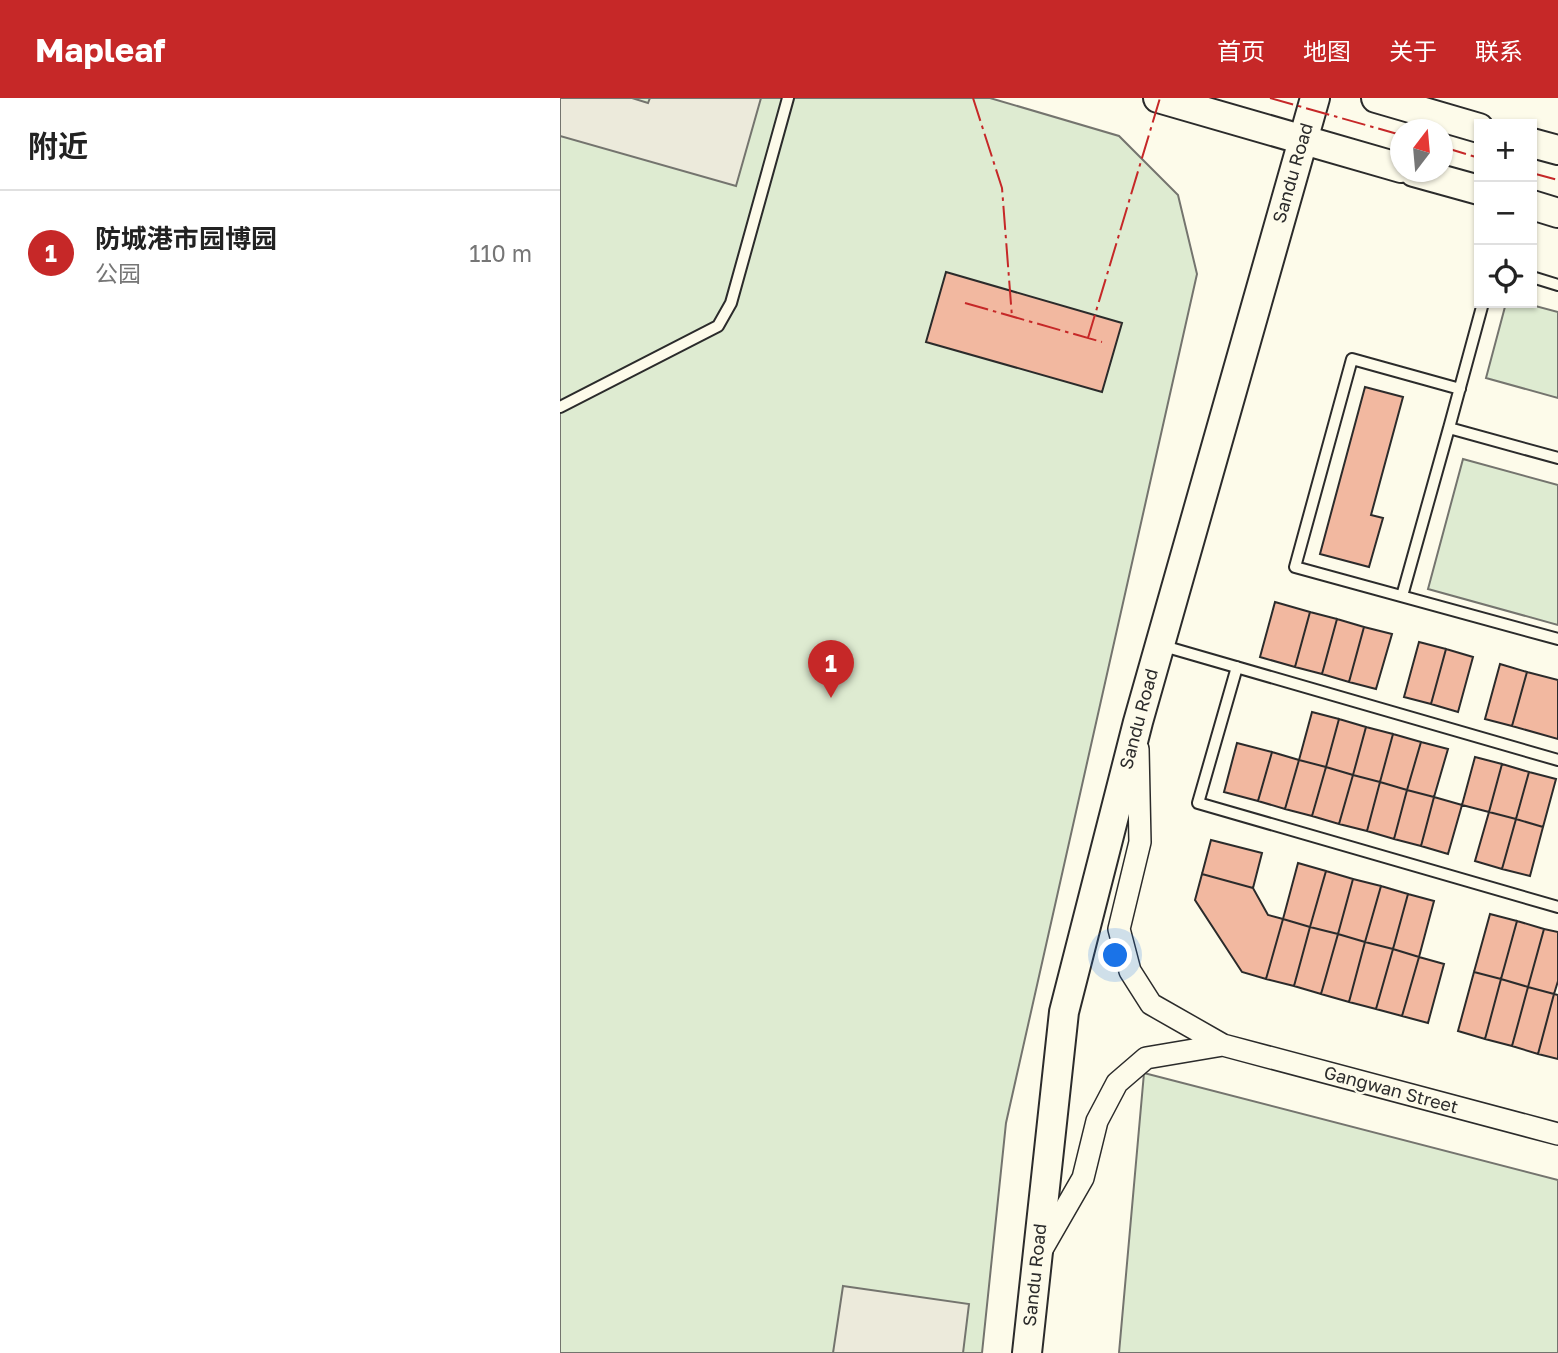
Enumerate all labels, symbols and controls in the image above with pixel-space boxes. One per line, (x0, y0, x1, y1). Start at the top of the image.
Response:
text: Mapleaf (35, 30, 165, 69)
text: 首页 (1217, 36, 1265, 65)
text: 地图 (1303, 36, 1351, 65)
text: 关于 (1389, 36, 1437, 65)
text: 联系 (1475, 36, 1523, 65)
north arrow (1390, 119, 1453, 182)
map controls (1474, 119, 1537, 308)
button: + (1474, 119, 1537, 182)
street label: Sandu Road (1267, 120, 1317, 225)
text: 附近 (28, 128, 88, 164)
button: − (1474, 182, 1537, 245)
text: 防城港市园博园 (95, 223, 277, 254)
text: 1 (45, 239, 57, 267)
text: 110 m (469, 239, 532, 267)
button: locate (1474, 245, 1537, 308)
text: 公园 (95, 259, 141, 287)
pin: 1 (808, 640, 854, 698)
street label: Sandu Road (1114, 666, 1162, 771)
your location (1098, 938, 1132, 972)
street label: Gangwan Street (1322, 1061, 1461, 1118)
street label: Sandu Road (1018, 1222, 1050, 1327)

